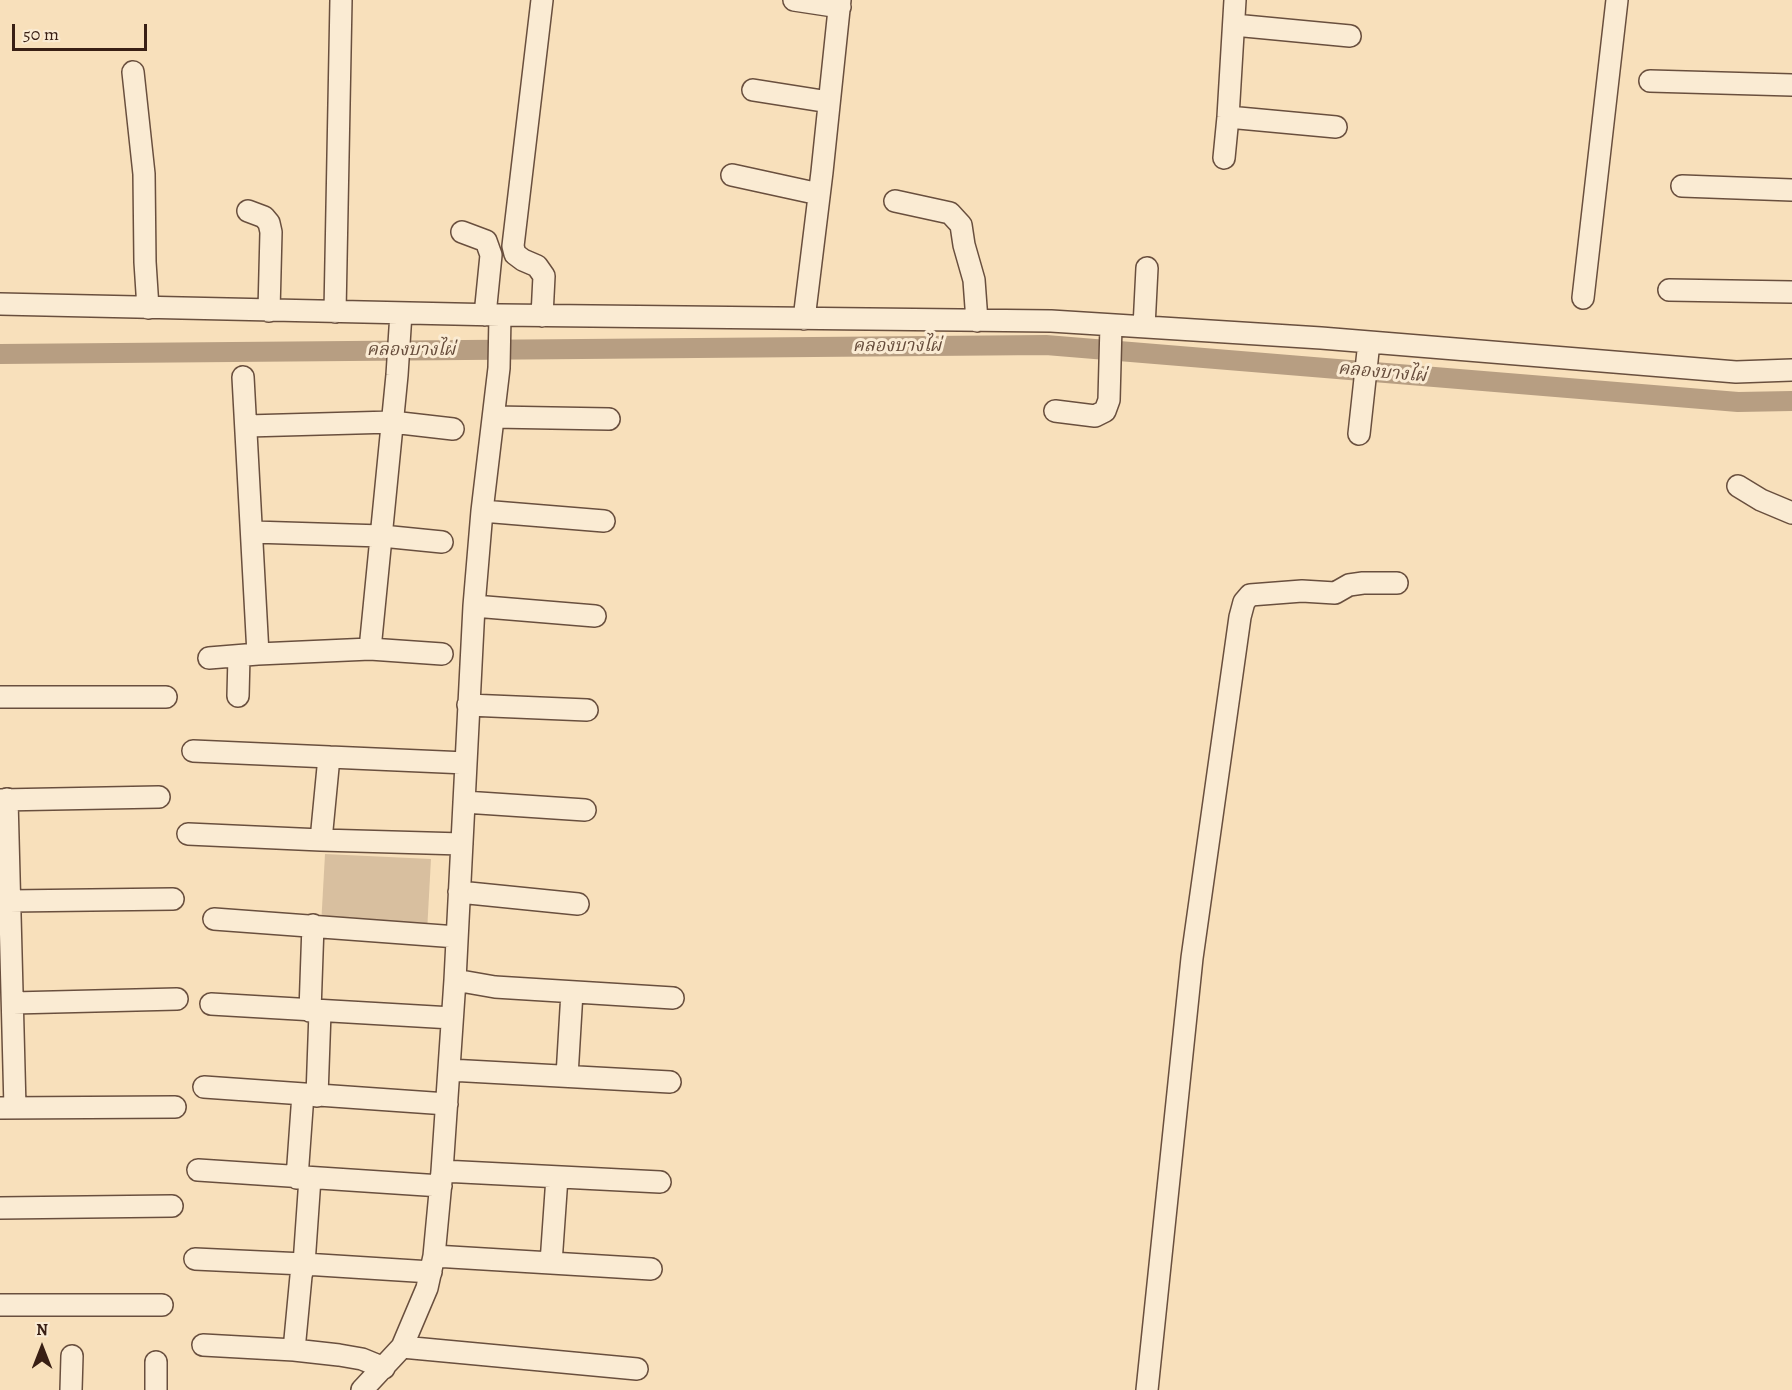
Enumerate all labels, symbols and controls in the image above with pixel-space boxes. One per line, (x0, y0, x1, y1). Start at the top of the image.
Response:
scale bar (15, 12, 150, 50)
text: 50 m (23, 22, 59, 46)
water label: คลองบางไผ่ (853, 336, 941, 358)
water label: คลองบางไผ่ (367, 340, 455, 362)
water label: คลองบางไผ่ (1337, 358, 1427, 388)
north arrow (12, 1318, 72, 1378)
text: N (36, 1319, 48, 1341)

